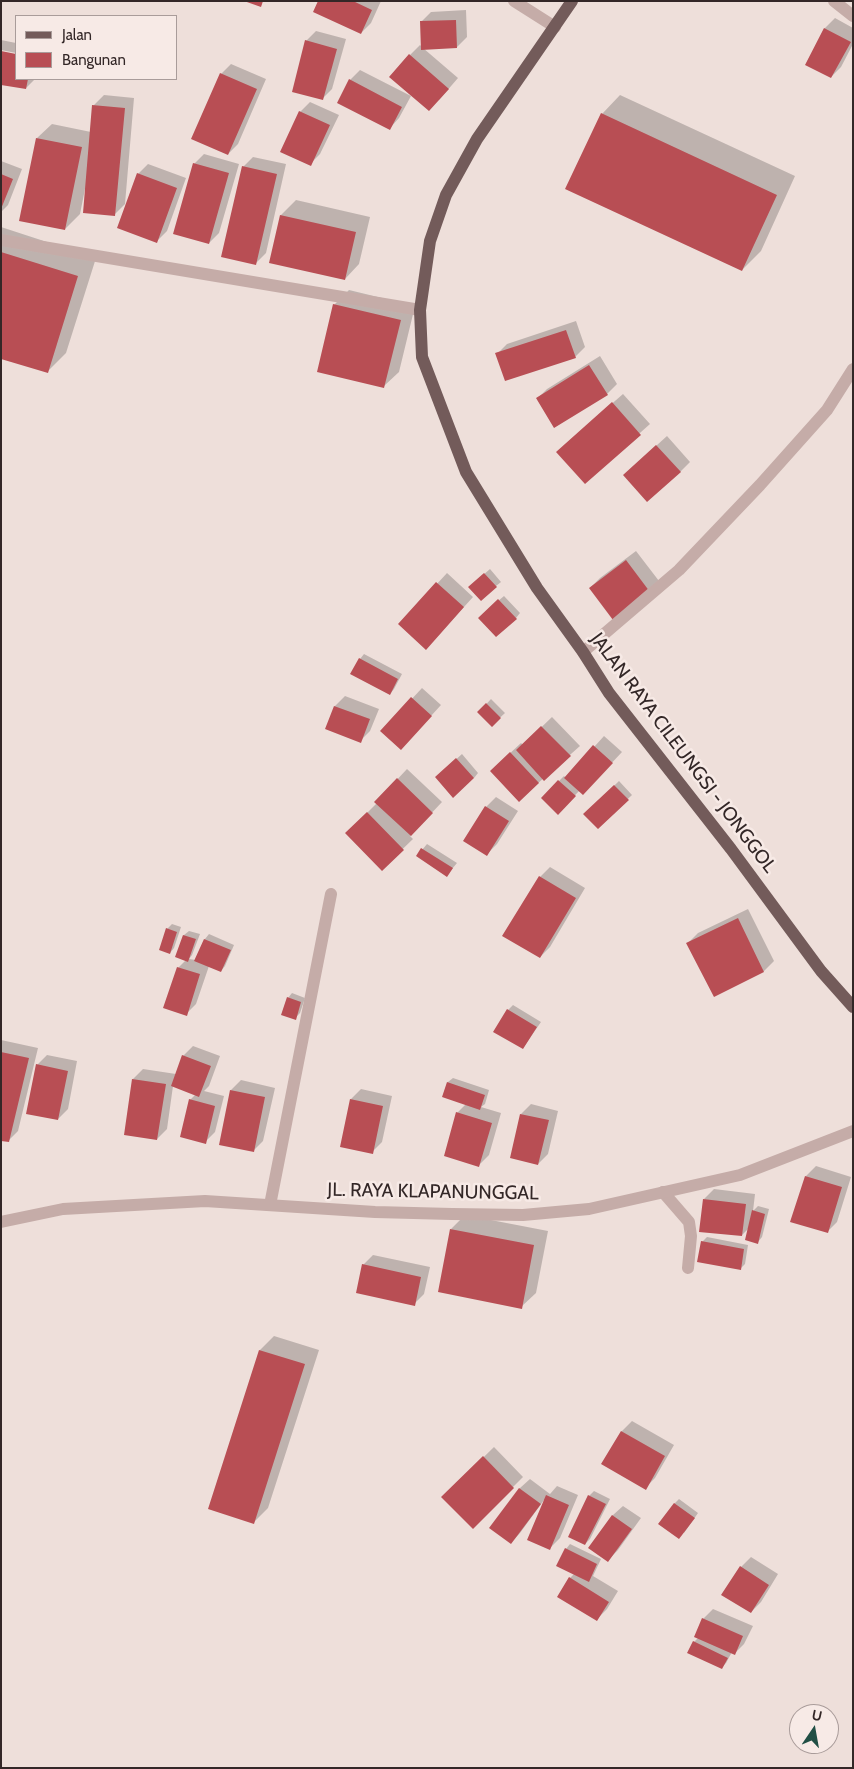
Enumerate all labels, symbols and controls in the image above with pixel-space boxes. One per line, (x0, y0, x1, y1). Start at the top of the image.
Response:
legend (15, 15, 178, 80)
text: Jalan (62, 26, 92, 44)
text: Bangunan (62, 51, 126, 69)
street label: JALAN RAYA CILEUNGSI - JONGGOL (585, 629, 781, 877)
street label: JL. RAYA KLAPANUNGGAL (327, 1179, 539, 1205)
north arrow (789, 1704, 839, 1754)
text: U (810, 1705, 824, 1725)

